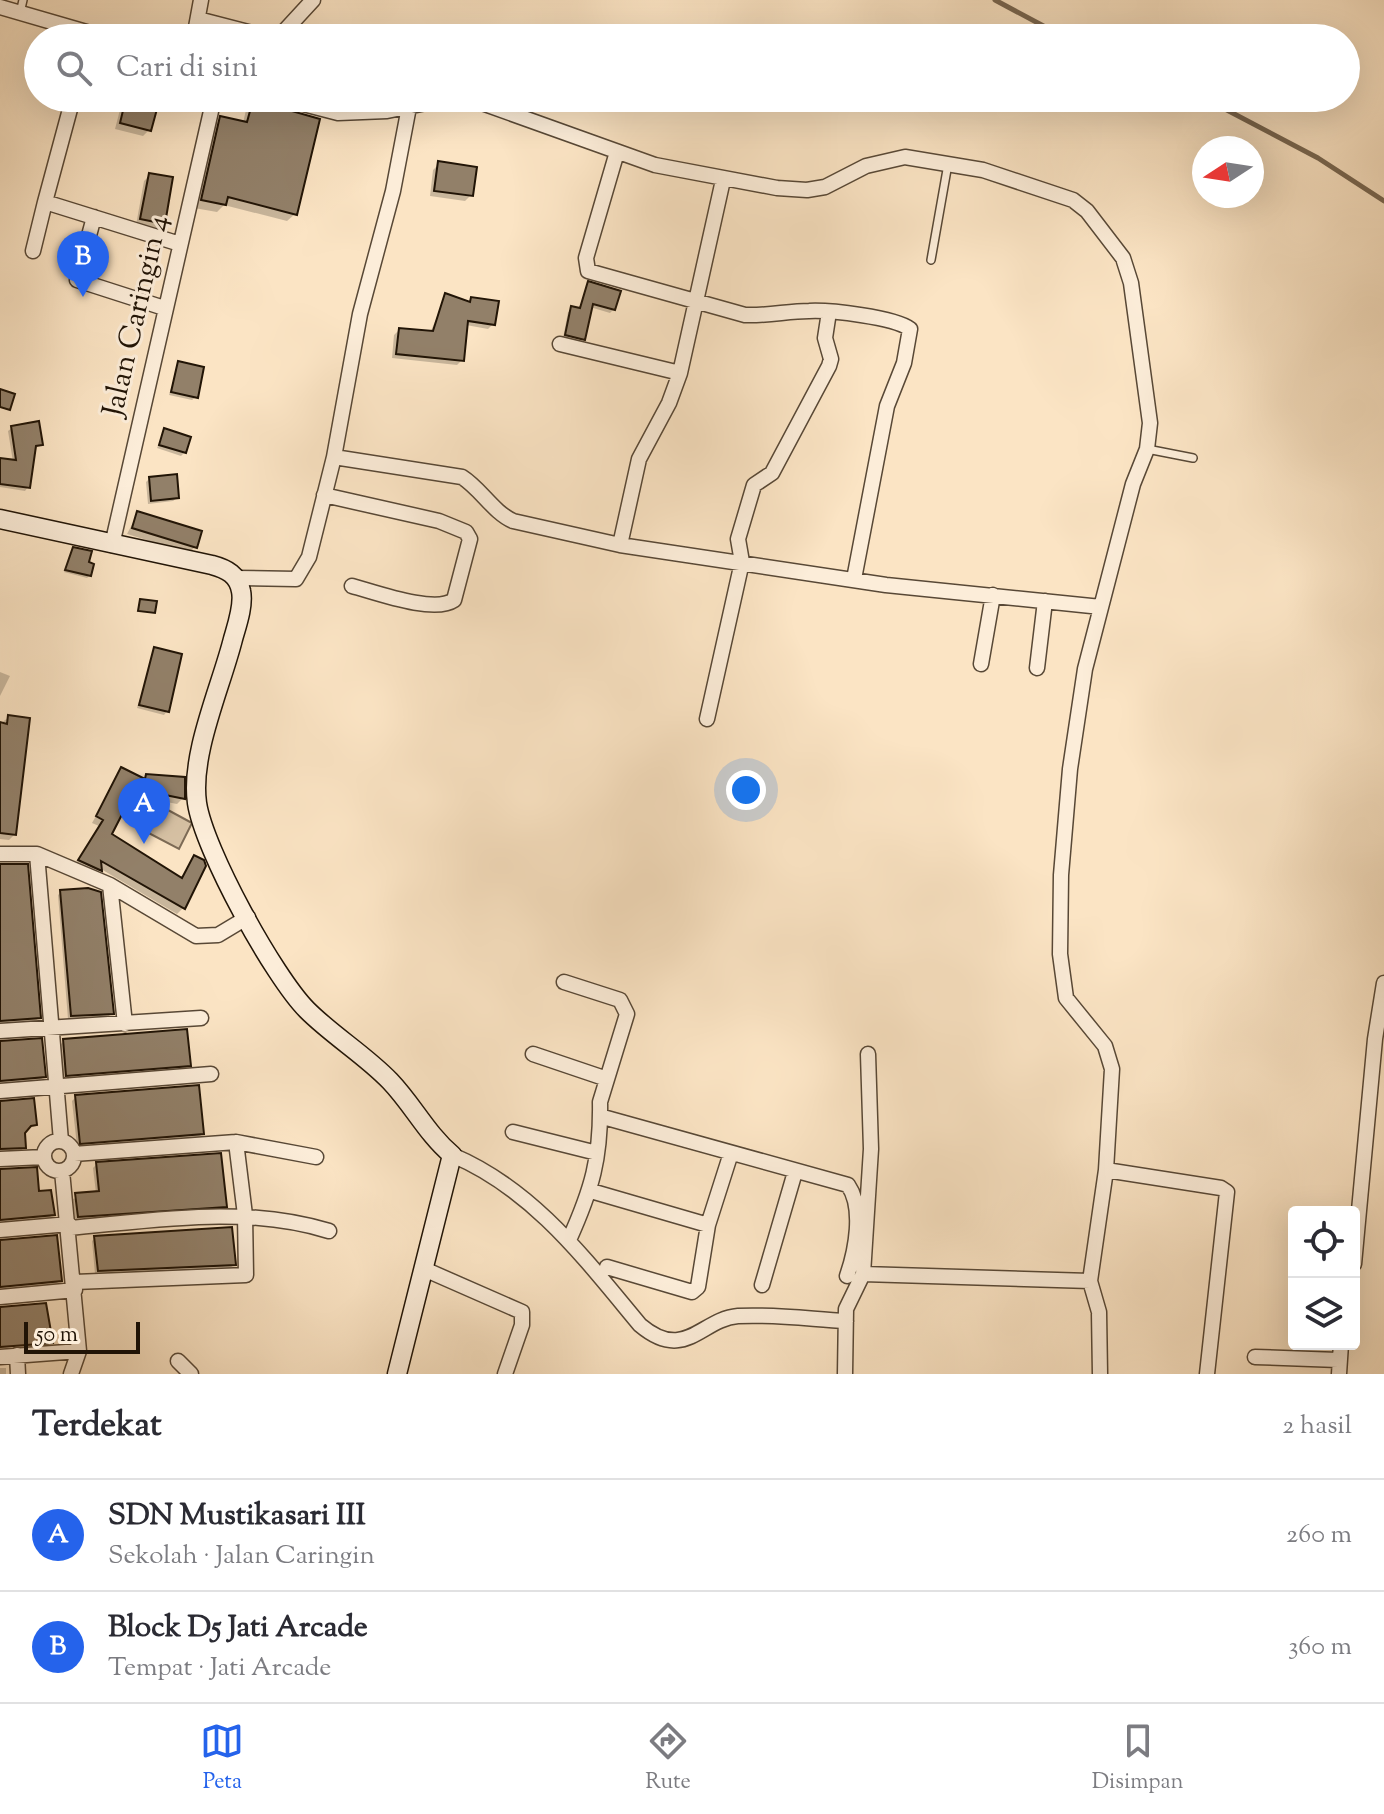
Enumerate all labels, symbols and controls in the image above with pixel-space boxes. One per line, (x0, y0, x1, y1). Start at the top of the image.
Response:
search box (24, 24, 1360, 112)
icon: search (52, 46, 96, 90)
text: Cari di sini (116, 47, 258, 90)
north arrow (1192, 136, 1264, 208)
street label: Jalan Caringin 4 (92, 211, 181, 423)
pin: B (57, 231, 109, 297)
your location (726, 770, 766, 810)
pin: A (118, 778, 170, 844)
map controls (1288, 1206, 1360, 1350)
button: locate (1288, 1206, 1360, 1278)
button: layers (1288, 1278, 1360, 1350)
scale bar (24, 1318, 140, 1354)
text: 50 m (36, 1320, 78, 1352)
text: Terdekat (32, 1402, 162, 1451)
text: 2 hasil (1282, 1408, 1352, 1445)
text: SDN Mustikasari III (108, 1495, 366, 1538)
text: A (47, 1517, 69, 1554)
text: 260 m (1286, 1517, 1352, 1554)
text: Sekolah · Jalan Caringin (108, 1538, 375, 1575)
text: Block D5 Jati Arcade (108, 1607, 368, 1650)
text: B (50, 1629, 66, 1666)
text: 360 m (1288, 1629, 1352, 1666)
text: Tempat · Jati Arcade (108, 1650, 331, 1687)
tab: Peta (200, 1719, 244, 1799)
tab: Rute (645, 1719, 691, 1799)
tab: Disimpan (1092, 1719, 1184, 1799)

